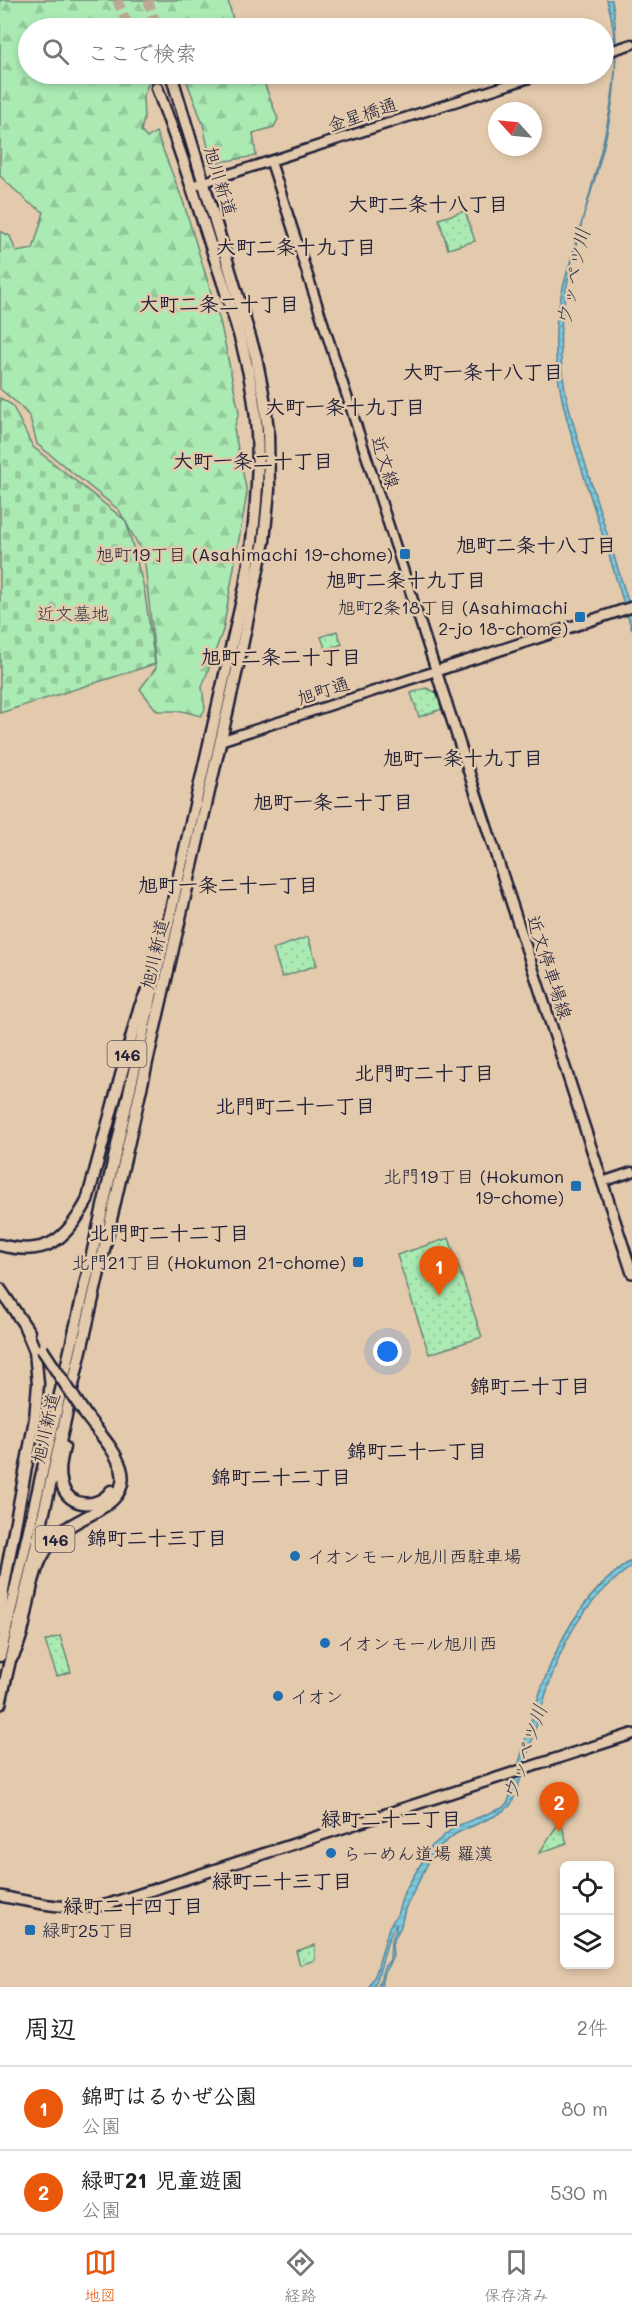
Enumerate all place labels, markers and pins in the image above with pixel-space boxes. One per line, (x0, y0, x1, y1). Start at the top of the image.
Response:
place label: 旭町19丁目 (Asahimachi 19-chome) (95, 542, 393, 566)
marker: 旭町19丁目 (Asahimachi 19-chome) (398, 547, 412, 561)
place label: 旭町2条18丁目 (Asahimachi 2-jo 18-chome) (337, 595, 568, 640)
marker: 旭町2条18丁目 (Asahimachi 2-jo 18-chome) (573, 610, 587, 624)
place label: 北門19丁目 (Hokumon 19-chome) (384, 1164, 564, 1209)
marker: 北門19丁目 (Hokumon 19-chome) (569, 1179, 583, 1193)
pin: 1 (420, 1246, 458, 1296)
place label: 北門21丁目 (Hokumon 21-chome) (72, 1250, 346, 1274)
marker: 北門21丁目 (Hokumon 21-chome) (351, 1255, 365, 1269)
place label: イオンモール旭川西駐車場 (307, 1544, 521, 1568)
marker: イオンモール旭川西駐車場 (288, 1549, 302, 1563)
place label: イオンモール旭川西 (337, 1631, 497, 1655)
marker: イオンモール旭川西 (318, 1636, 332, 1650)
place label: イオン (290, 1684, 343, 1708)
marker: イオン (271, 1689, 285, 1703)
pin: 2 (540, 1782, 578, 1832)
place label: らーめん道場 羅漢 (343, 1841, 493, 1865)
marker: らーめん道場 羅漢 (324, 1846, 338, 1860)
place label: 緑町25丁目 (42, 1918, 135, 1942)
marker: 緑町25丁目 (23, 1923, 37, 1937)

